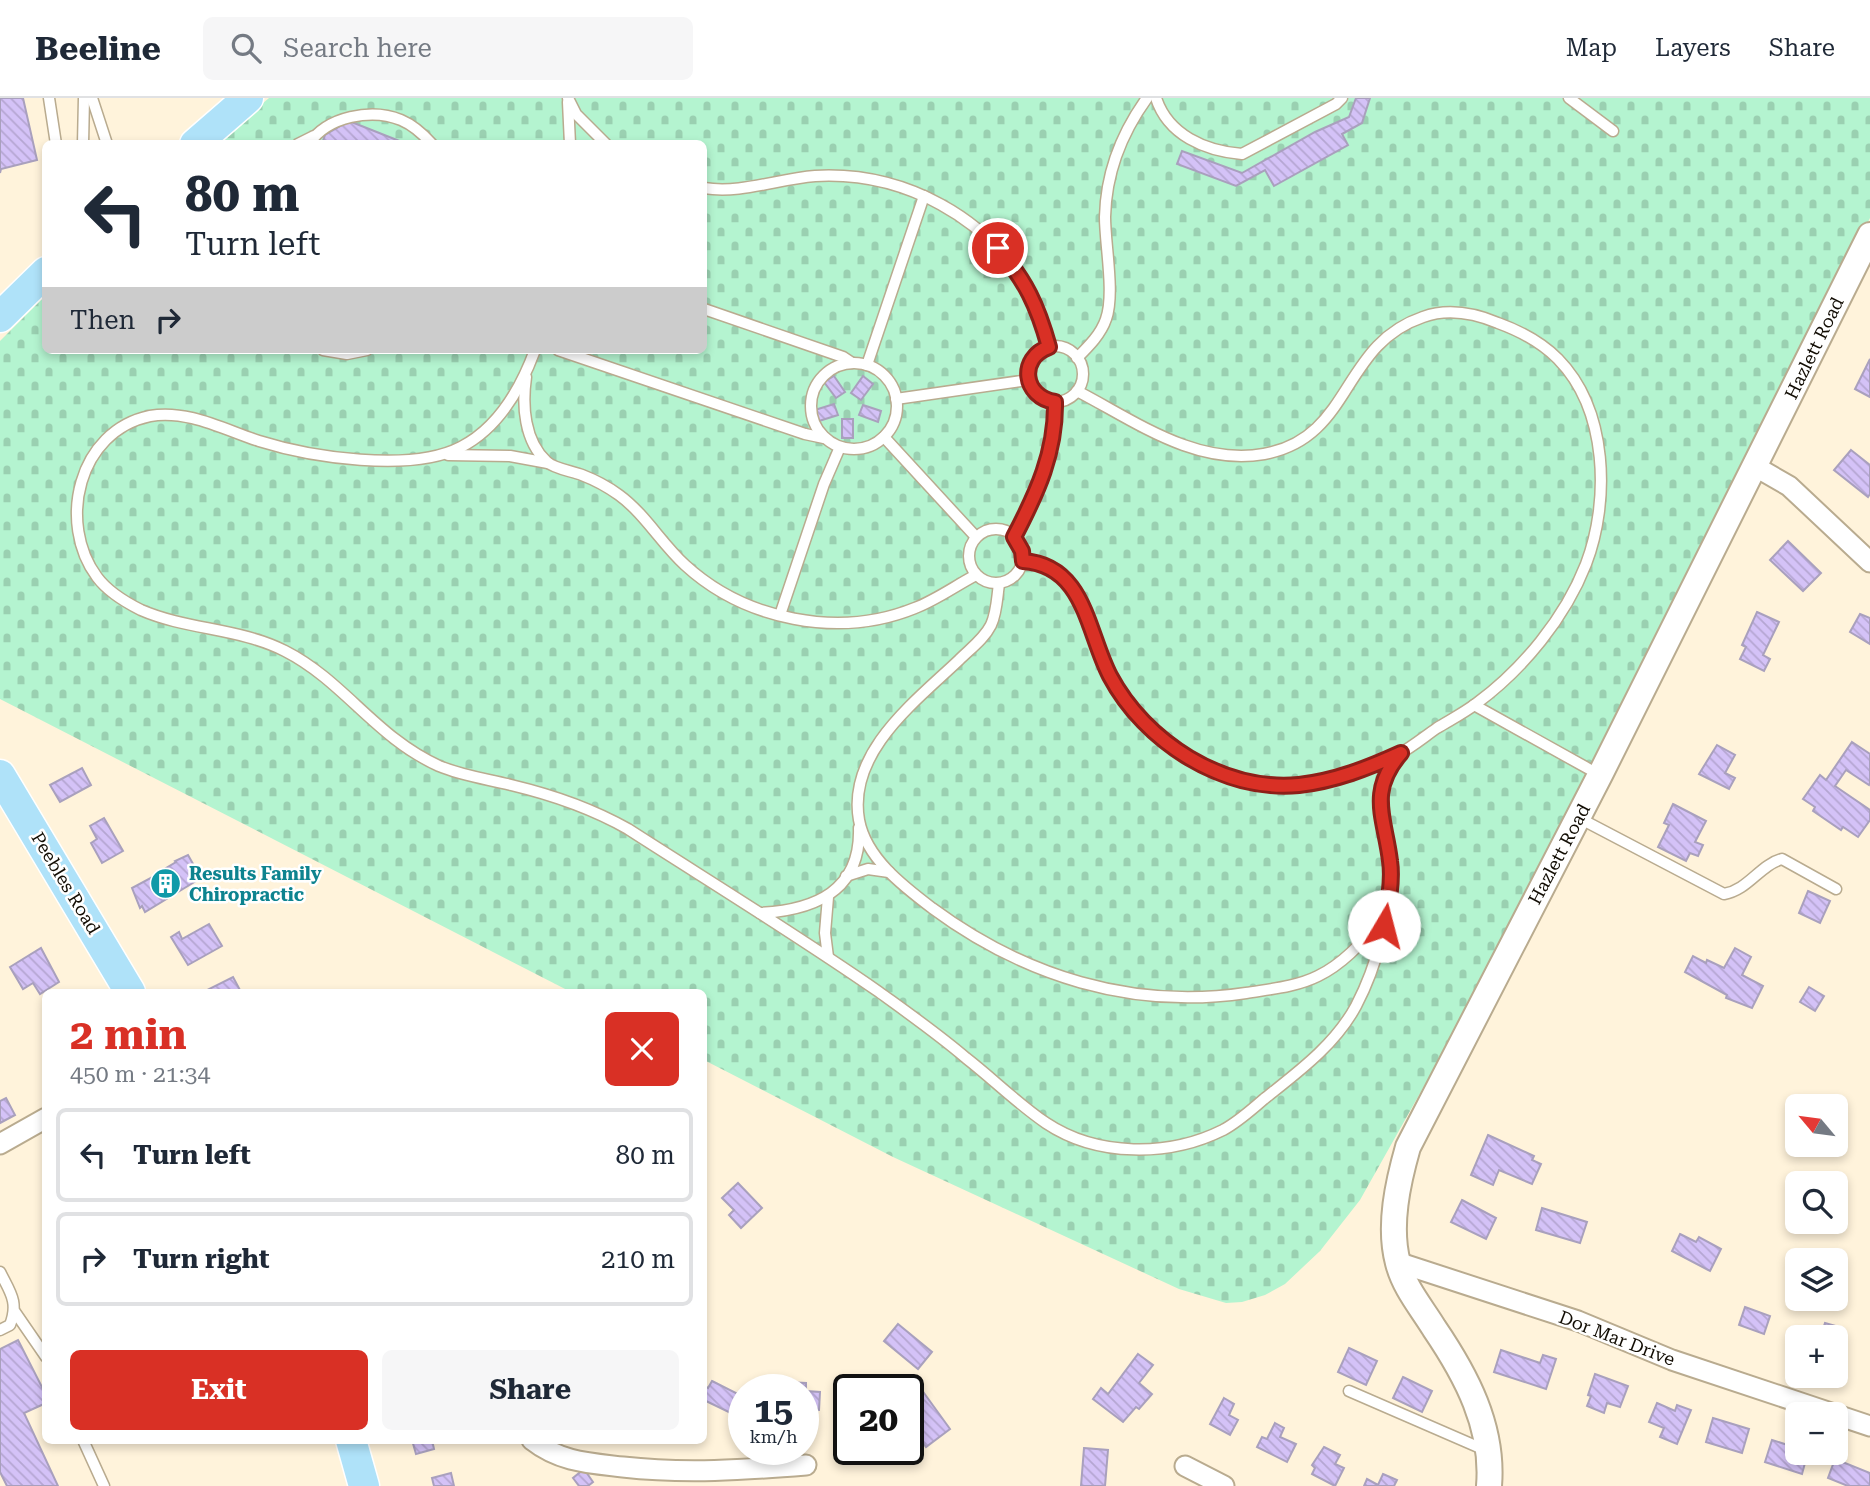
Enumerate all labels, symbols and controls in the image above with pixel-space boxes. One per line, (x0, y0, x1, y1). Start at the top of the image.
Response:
search box (203, 17, 693, 80)
text: Beeline (35, 29, 161, 68)
icon: search (227, 29, 265, 67)
text: Search here (283, 33, 432, 63)
text: Map (1566, 34, 1617, 62)
text: Layers (1655, 34, 1731, 62)
text: Share (1769, 34, 1835, 62)
text: 80 m (185, 166, 300, 223)
icon: left (70, 168, 161, 259)
pin (968, 218, 1028, 278)
text: Turn left (185, 225, 320, 263)
icon: arrive (979, 229, 1017, 267)
street label: Hazlett Road (1780, 293, 1848, 402)
icon: right (149, 301, 187, 339)
text: Then (70, 305, 135, 335)
street label: Hazlett Road (1524, 800, 1595, 908)
street label: Peebles Road (27, 828, 105, 938)
place label: Results Family Chiropractic (189, 863, 322, 905)
building icon: Results Family Chiropractic (149, 866, 183, 900)
position arrow (1347, 889, 1421, 963)
text: 2 min (70, 1010, 187, 1059)
button: close (605, 1012, 679, 1086)
text: 450 m · 21:34 (70, 1061, 210, 1088)
north arrow (1785, 1094, 1848, 1157)
map controls (1785, 1094, 1848, 1465)
icon: left (74, 1136, 112, 1174)
text: Turn left (133, 1140, 251, 1170)
text: 80 m (616, 1140, 675, 1170)
button: search (1785, 1171, 1848, 1234)
icon: right (74, 1240, 112, 1278)
text: Turn right (133, 1244, 269, 1274)
text: 210 m (601, 1244, 675, 1274)
button: layers (1785, 1248, 1848, 1311)
street label: Dor Mar Drive (1556, 1306, 1678, 1370)
button: + (1785, 1325, 1848, 1388)
button: Exit (70, 1350, 368, 1430)
button: Share (382, 1350, 679, 1430)
speed limit sign: 20 (833, 1374, 924, 1465)
text: 15 (754, 1390, 793, 1431)
button: − (1785, 1402, 1848, 1465)
text: km/h (749, 1426, 798, 1447)

